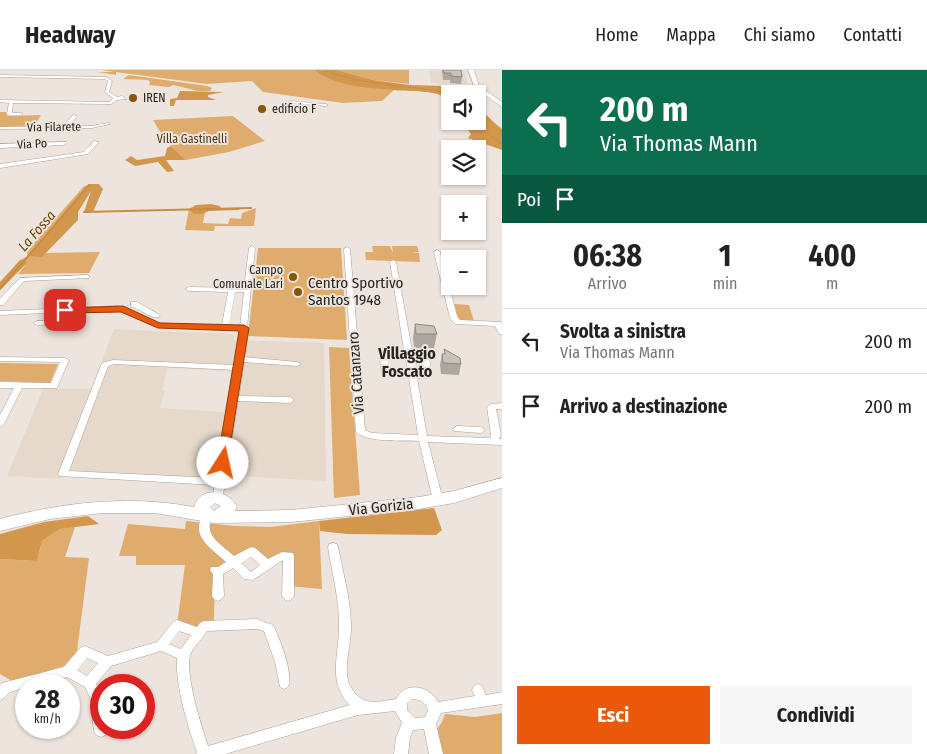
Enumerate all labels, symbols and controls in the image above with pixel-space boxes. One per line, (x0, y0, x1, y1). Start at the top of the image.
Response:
text: Headway (25, 21, 116, 49)
text: Home (595, 24, 638, 46)
text: Mappa (666, 24, 716, 46)
text: Chi siamo (744, 24, 815, 46)
text: Contatti (843, 24, 902, 46)
map controls (441, 85, 486, 295)
button: sound (441, 85, 486, 130)
text: 200 m (600, 88, 688, 130)
icon: left (517, 90, 582, 155)
place label: IREN (143, 91, 166, 105)
marker: IREN (127, 92, 139, 104)
place label: edificio F (272, 102, 317, 116)
marker: edificio F (256, 103, 268, 115)
street label: Via Filarete (27, 120, 81, 134)
text: Via Thomas Mann (600, 130, 758, 157)
park label: Villa Gastinelli (157, 132, 227, 146)
street label: Via Po (17, 136, 47, 152)
button: layers (441, 140, 486, 185)
icon: arrive (551, 185, 579, 213)
text: Poi (517, 188, 541, 211)
button: + (441, 195, 486, 240)
water label: La Fossa (15, 207, 59, 255)
text: 06:38 (573, 238, 642, 274)
text: 1 (719, 238, 731, 274)
text: 400 (808, 238, 856, 274)
button: − (441, 250, 486, 295)
place label: Campo Comunale Lari (213, 263, 283, 291)
marker: Campo Comunale Lari (287, 271, 299, 283)
place label: Centro Sportivo Santos 1948 (308, 274, 404, 309)
text: Arrivo (588, 274, 627, 293)
text: min (713, 274, 738, 293)
text: m (826, 274, 838, 293)
marker: Centro Sportivo Santos 1948 (292, 286, 304, 298)
pin (44, 289, 86, 331)
icon: arrive (51, 296, 79, 324)
text: Svolta a sinistra (560, 320, 686, 343)
icon: left (517, 327, 545, 355)
text: 200 m (865, 330, 912, 353)
street label: Via Catanzaro (344, 331, 368, 415)
text: Via Thomas Mann (560, 343, 675, 362)
district label: Villaggio Foscato (377, 344, 436, 381)
icon: arrive (517, 392, 545, 420)
text: Arrivo a destinazione (560, 395, 727, 418)
text: 200 m (865, 395, 912, 418)
position arrow (196, 436, 248, 488)
street label: Via Gorizia (348, 495, 414, 519)
speed limit sign: 30 (90, 674, 155, 739)
text: 28 (35, 685, 60, 715)
button: Esci (517, 686, 710, 744)
button: Condividi (720, 686, 912, 744)
text: km/h (34, 712, 61, 726)

